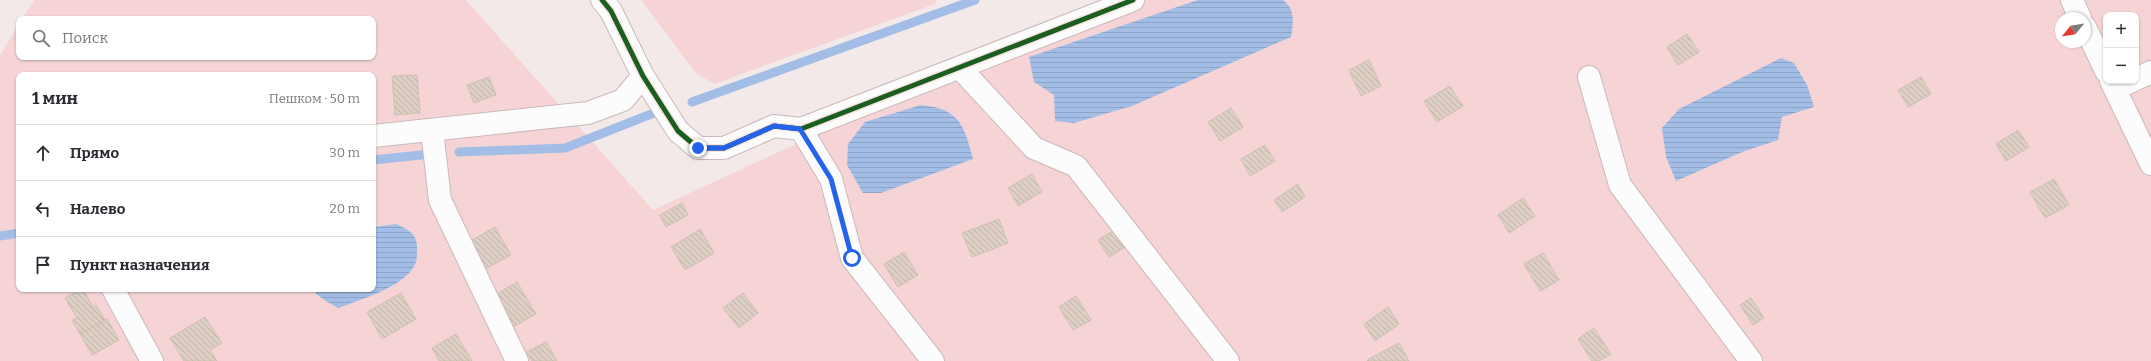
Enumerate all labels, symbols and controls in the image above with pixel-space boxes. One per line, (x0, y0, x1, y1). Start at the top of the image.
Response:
north arrow (2055, 12, 2091, 48)
map controls (2103, 12, 2139, 84)
button: + (2103, 12, 2139, 48)
search box (16, 16, 376, 60)
icon: search (30, 27, 52, 49)
text: Поиск (62, 29, 108, 47)
button: − (2103, 48, 2139, 84)
text: 1 мин (32, 88, 78, 109)
text: Пешком · 50 m (269, 91, 360, 106)
route end (689, 139, 707, 157)
icon: ahead (32, 142, 54, 164)
text: Прямо (70, 144, 119, 162)
text: 30 m (329, 145, 360, 160)
icon: left (32, 198, 54, 220)
text: Налево (70, 200, 125, 218)
text: 20 m (330, 201, 360, 216)
route start (843, 249, 861, 267)
icon: arrive (32, 254, 54, 276)
text: Пункт назначения (70, 256, 210, 274)

